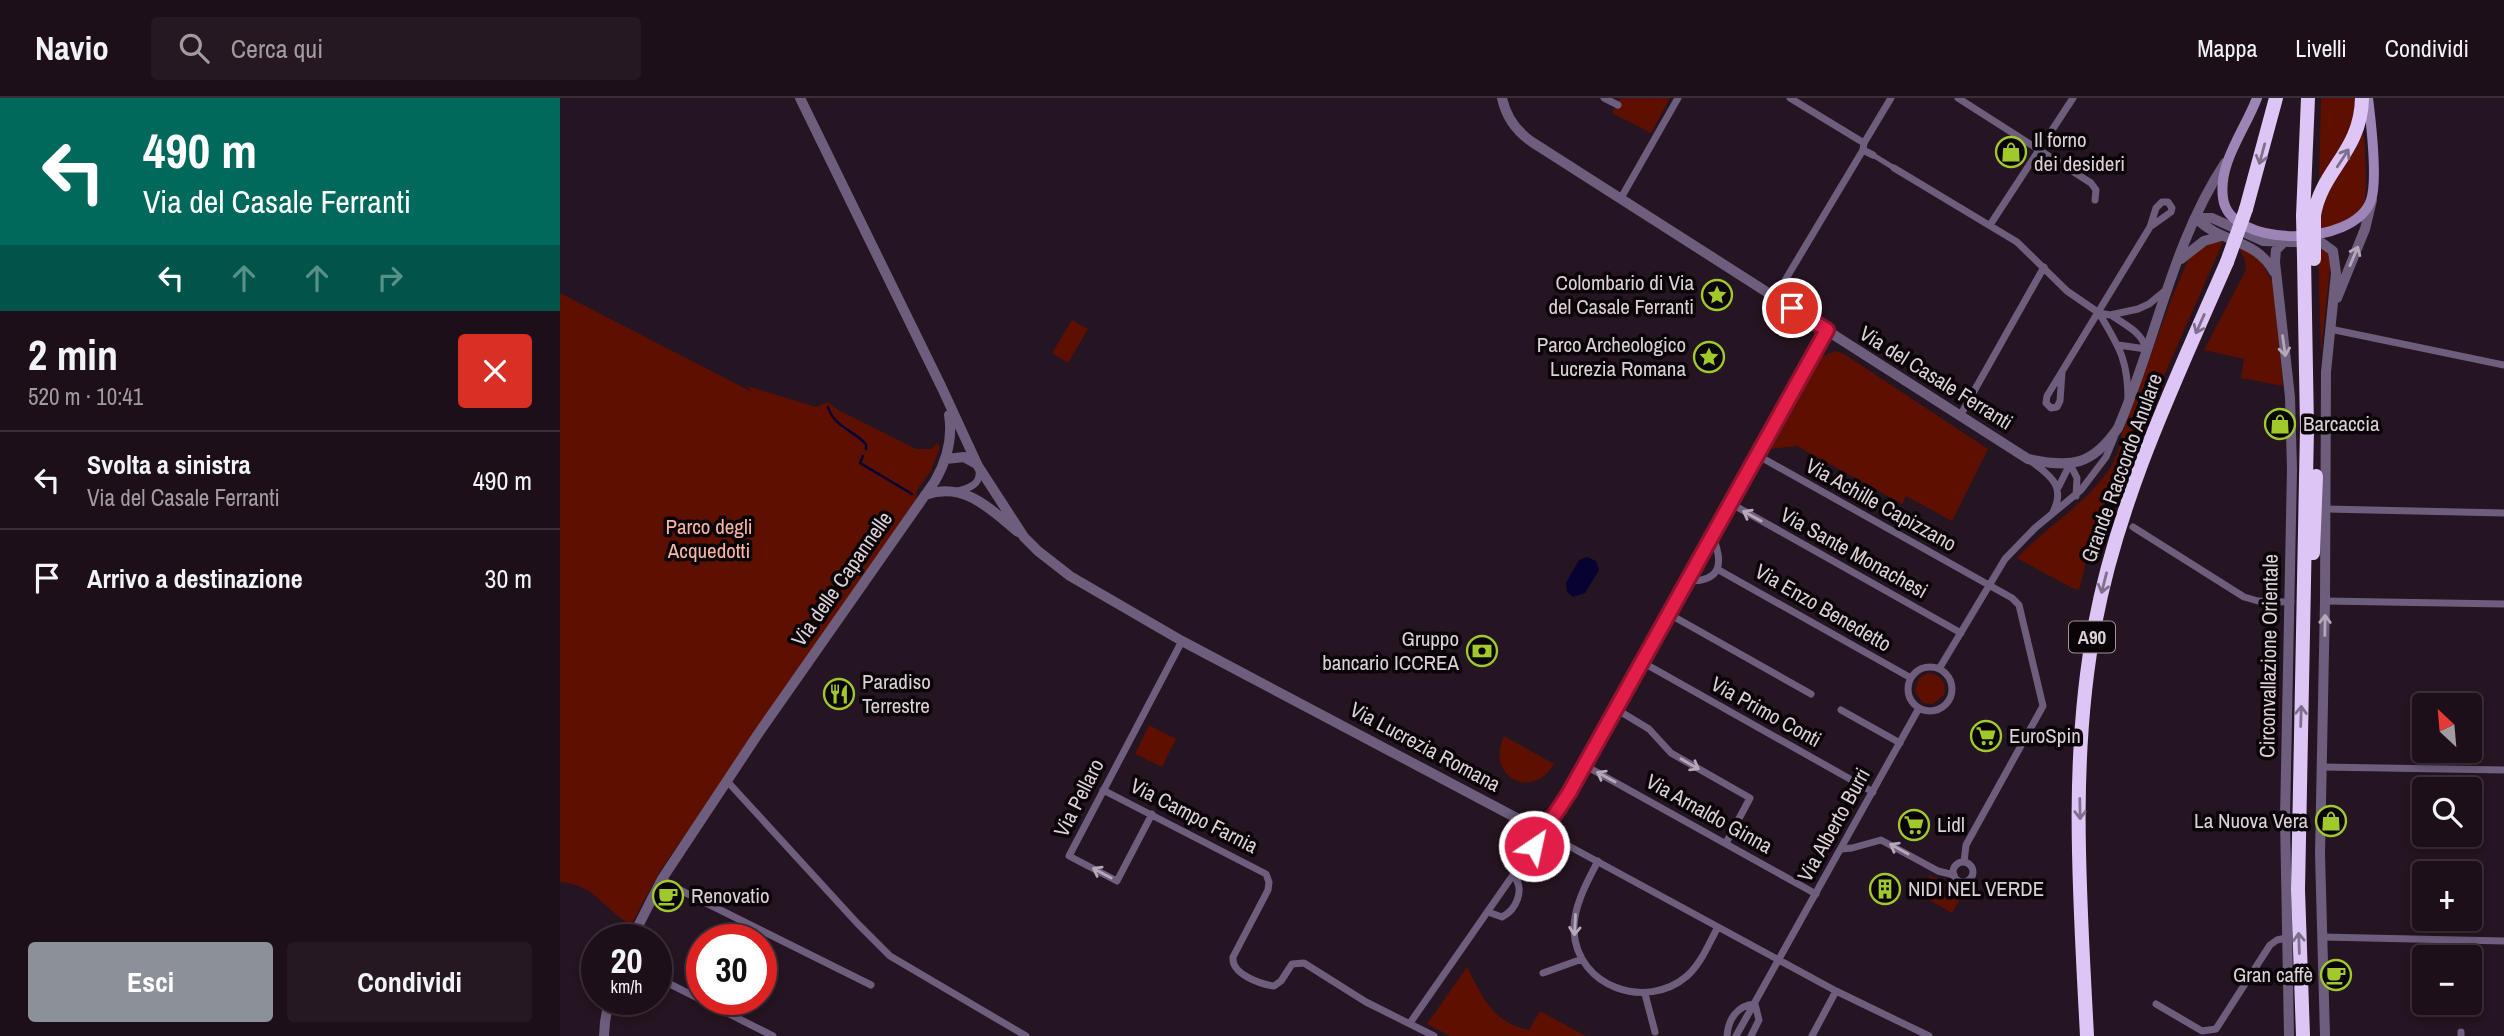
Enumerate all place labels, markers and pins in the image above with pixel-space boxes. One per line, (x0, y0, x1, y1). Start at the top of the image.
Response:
place label: Il forno dei desideri (2034, 125, 2125, 178)
shop icon: Il forno dei desideri (1994, 135, 2028, 169)
place label: Colombario di Via del Casale Ferranti (1548, 268, 1694, 321)
place icon: Colombario di Via del Casale Ferranti (1700, 278, 1734, 312)
pin (1762, 278, 1822, 338)
place label: Parco Archeologico Lucrezia Romana (1537, 330, 1686, 383)
place icon: Parco Archeologico Lucrezia Romana (1692, 340, 1726, 374)
shop icon: Barcaccia (2263, 407, 2297, 441)
place label: Barcaccia (2303, 409, 2380, 438)
place label: Gruppo bancario ICCREA (1322, 624, 1460, 677)
bank icon: Gruppo bancario ICCREA (1465, 634, 1499, 668)
place label: Paradiso Terrestre (862, 667, 931, 720)
restaurant icon: Paradiso Terrestre (822, 677, 856, 711)
supermarket icon: EuroSpin (1969, 719, 2003, 753)
place label: EuroSpin (2009, 721, 2081, 750)
shop icon: La Nuova Vera (2314, 804, 2348, 838)
place label: La Nuova Vera (2194, 806, 2308, 835)
supermarket icon: Lidl (1897, 808, 1931, 842)
place label: Lidl (1937, 810, 1965, 839)
building icon: NIDI NEL VERDE (1868, 872, 1902, 906)
place label: NIDI NEL VERDE (1908, 874, 2044, 903)
cafe icon: Renovatio (651, 879, 685, 913)
place label: Renovatio (691, 881, 770, 910)
cafe icon: Gran caffè (2319, 958, 2353, 992)
place label: Gran caffè (2233, 960, 2313, 989)

